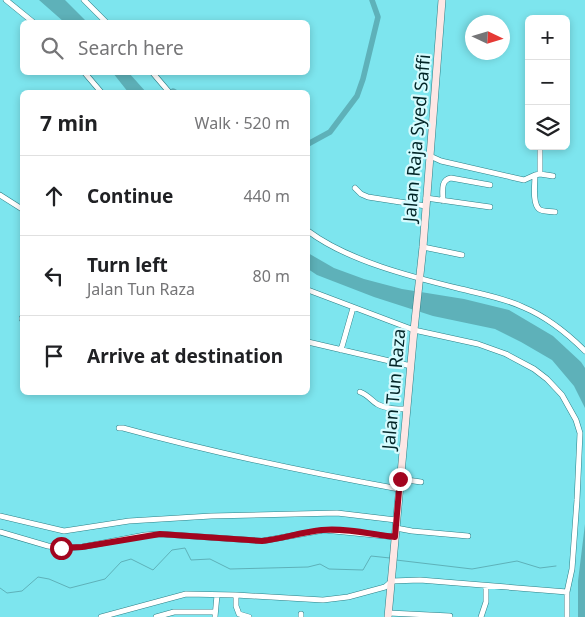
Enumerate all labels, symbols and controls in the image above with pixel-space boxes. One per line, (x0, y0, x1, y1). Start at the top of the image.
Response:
north arrow (465, 15, 510, 60)
map controls (525, 15, 570, 150)
button: + (525, 15, 570, 60)
search box (20, 20, 310, 75)
icon: search (38, 34, 66, 62)
text: Search here (78, 35, 184, 61)
street label: Jalan Raja Syed Saffi (397, 53, 435, 225)
button: − (525, 60, 570, 105)
button: layers (525, 105, 570, 150)
text: 7 min (40, 109, 98, 137)
text: Walk · 520 m (195, 112, 290, 134)
icon: ahead (40, 182, 68, 210)
text: Continue (87, 183, 173, 209)
text: 440 m (243, 185, 290, 207)
text: Turn left (87, 252, 168, 278)
icon: left (40, 262, 68, 290)
text: 80 m (253, 265, 290, 287)
text: Jalan Tun Raza (87, 278, 195, 300)
street label: Jalan Tun Raza (376, 327, 410, 453)
icon: arrive (40, 342, 68, 370)
text: Arrive at destination (87, 343, 283, 369)
route end (389, 468, 412, 491)
route start (50, 537, 73, 560)

